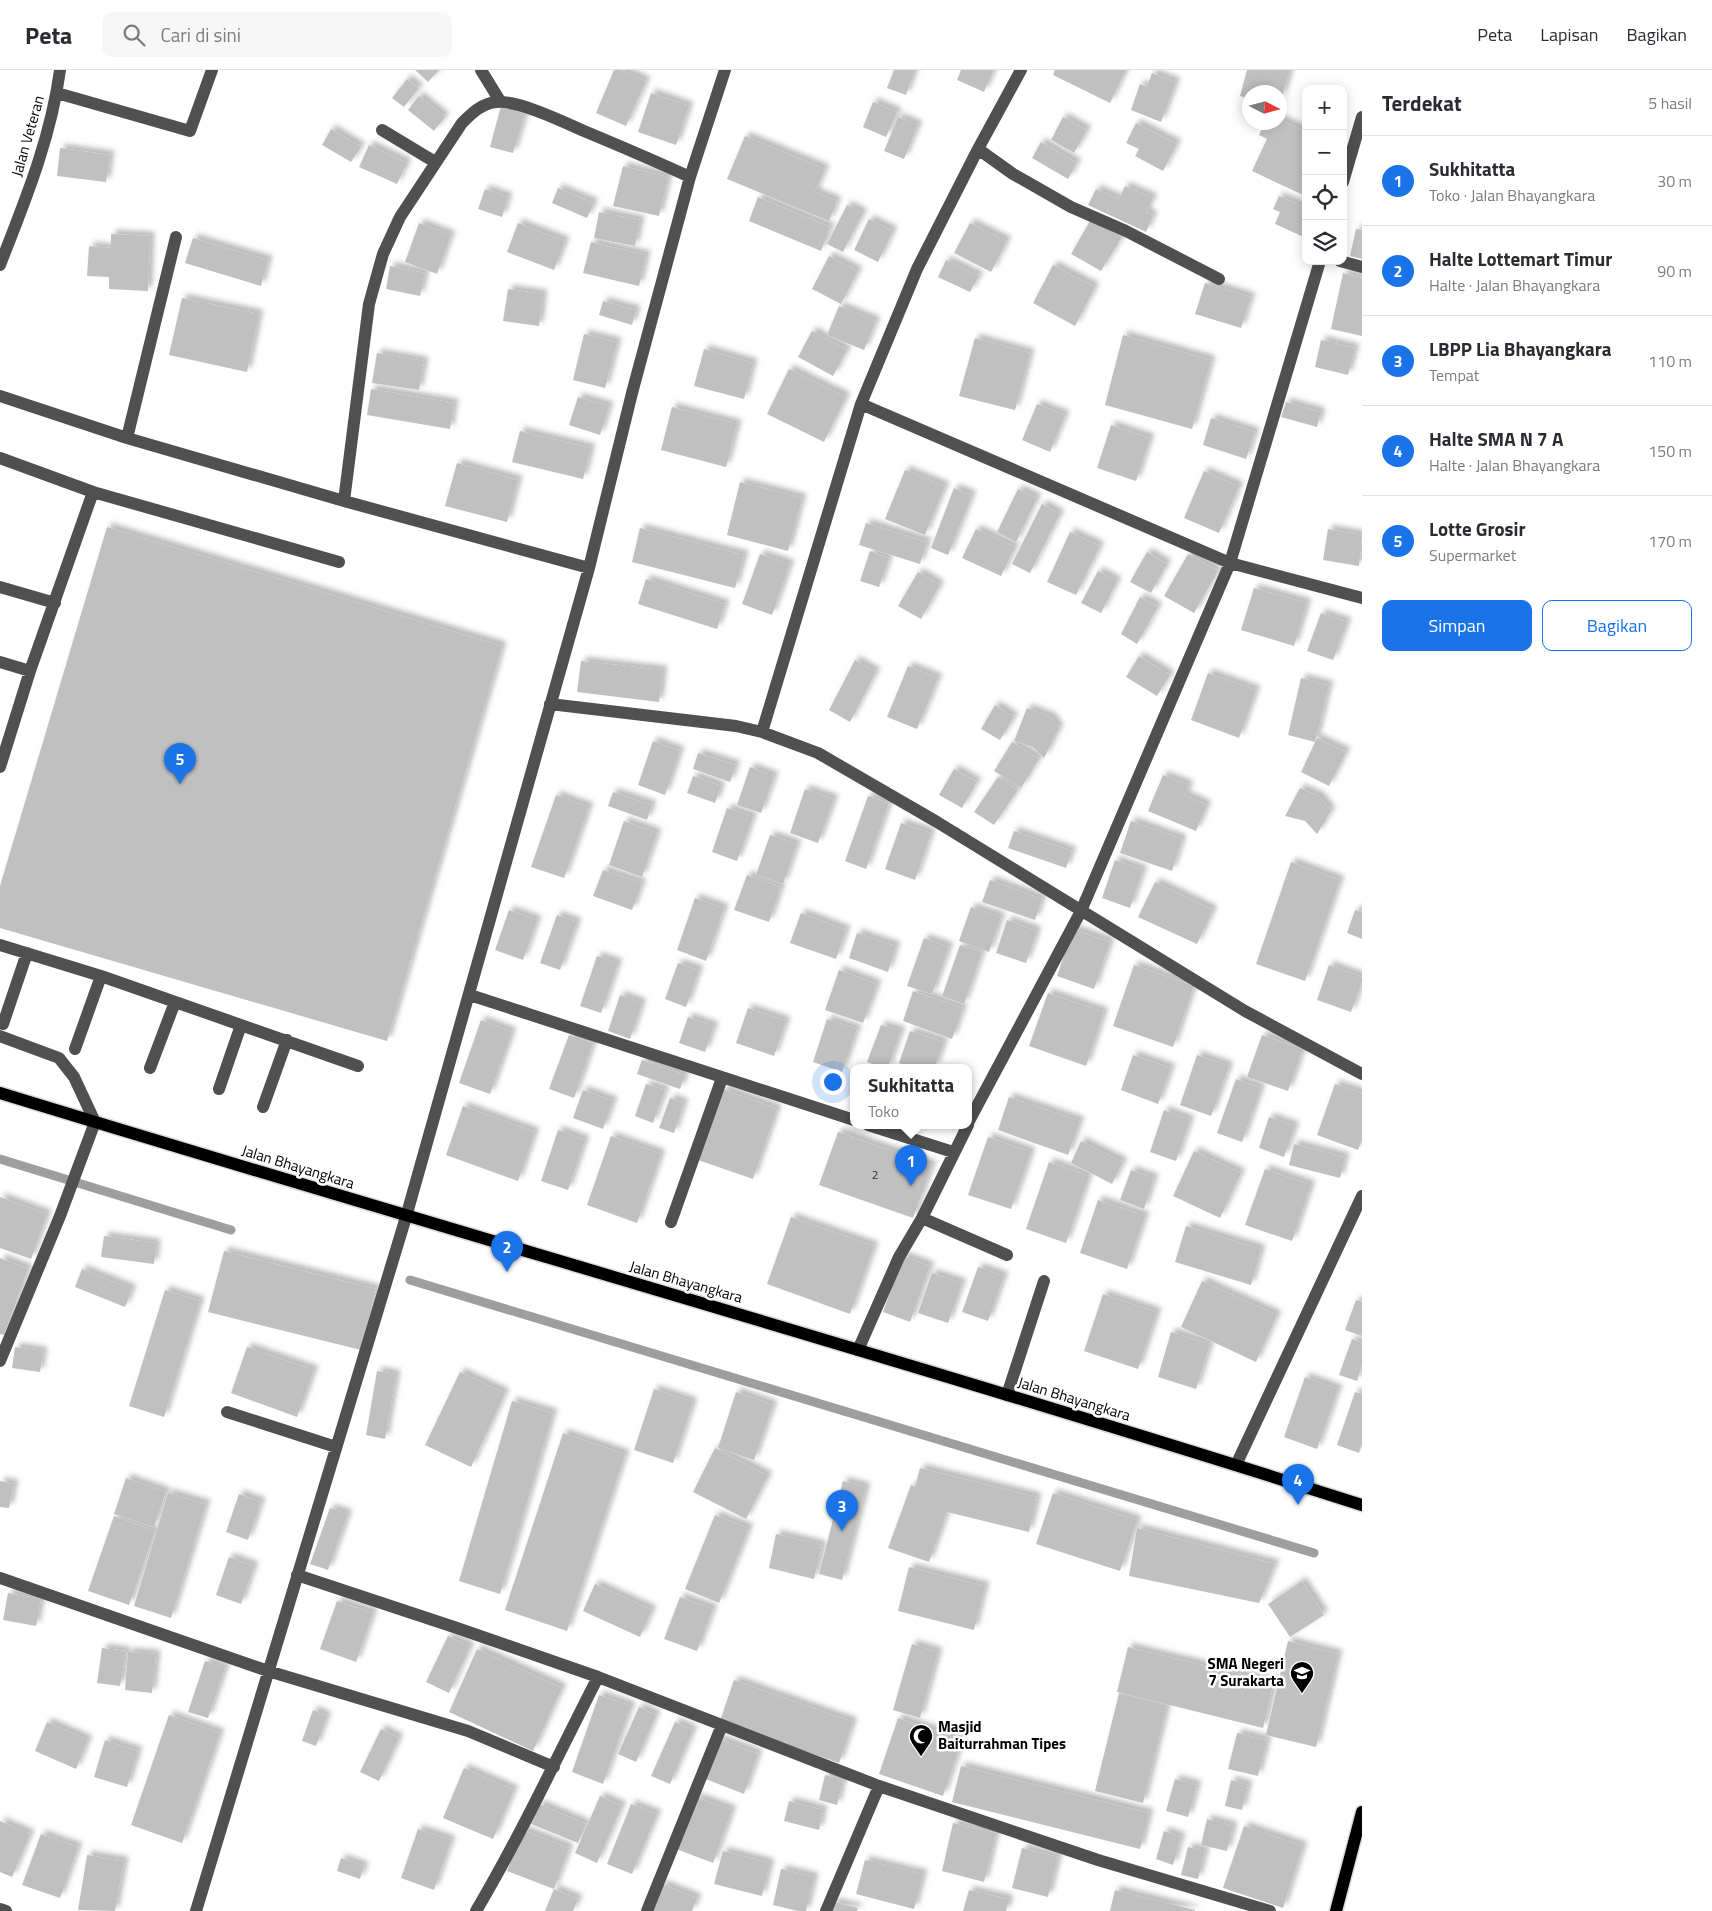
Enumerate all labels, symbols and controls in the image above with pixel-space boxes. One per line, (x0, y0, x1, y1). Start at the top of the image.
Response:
search box (102, 12, 452, 57)
text: Peta (25, 17, 72, 53)
text: Cari di sini (160, 20, 241, 49)
icon: search (120, 21, 148, 49)
text: Peta (1477, 21, 1512, 48)
text: Lapisan (1540, 21, 1598, 48)
text: Bagikan (1626, 21, 1687, 48)
north arrow (1242, 85, 1287, 130)
map controls (1302, 85, 1347, 265)
button: + (1302, 85, 1347, 130)
text: Terdekat (1382, 87, 1462, 119)
text: 5 hasil (1648, 91, 1692, 115)
street label: Jalan Veteran (5, 93, 50, 179)
button: − (1302, 130, 1347, 175)
text: Sukhitatta (1429, 154, 1515, 183)
text: 1 (1394, 169, 1402, 193)
text: 30 m (1657, 169, 1692, 193)
button: locate (1302, 175, 1347, 220)
text: Toko · Jalan Bhayangkara (1429, 183, 1595, 207)
button: layers (1302, 220, 1347, 265)
text: Halte Lottemart Timur (1429, 244, 1612, 273)
text: 2 (1394, 259, 1402, 283)
text: 90 m (1657, 259, 1692, 283)
text: Halte · Jalan Bhayangkara (1429, 273, 1600, 297)
text: LBPP Lia Bhayangkara (1429, 334, 1612, 363)
text: 3 (1394, 349, 1402, 373)
text: 110 m (1648, 349, 1692, 373)
text: Tempat (1429, 363, 1479, 387)
text: Halte SMA N 7 A (1429, 424, 1563, 453)
text: 4 (1394, 439, 1402, 463)
text: 150 m (1648, 439, 1692, 463)
text: Halte · Jalan Bhayangkara (1429, 453, 1600, 477)
text: Lotte Grosir (1429, 514, 1526, 543)
text: 5 (1394, 529, 1402, 553)
text: 170 m (1648, 529, 1692, 553)
text: Supermarket (1429, 543, 1516, 567)
button: Simpan (1382, 600, 1532, 651)
button: Bagikan (1542, 600, 1692, 651)
pin: 5 (164, 743, 196, 784)
popup (850, 1064, 972, 1129)
your location (820, 1069, 846, 1095)
text: Sukhitatta (868, 1070, 954, 1099)
text: Toko (868, 1099, 899, 1123)
street label: Jalan Bhayangkara (239, 1138, 358, 1195)
pin: 1 (895, 1145, 927, 1186)
house number: 2 (872, 1165, 878, 1184)
pin: 2 (491, 1231, 523, 1272)
street label: Jalan Bhayangkara (627, 1254, 746, 1309)
street label: Jalan Bhayangkara (1015, 1370, 1134, 1427)
pin: 4 (1282, 1464, 1314, 1505)
pin: 3 (826, 1490, 858, 1531)
place label: SMA Negeri 7 Surakarta (1208, 1652, 1284, 1692)
school or university icon: SMA Negeri 7 Surakarta (1289, 1660, 1315, 1694)
place label: Masjid Baiturrahman Tipes (938, 1715, 1066, 1755)
mosque icon: Masjid Baiturrahman Tipes (908, 1723, 934, 1757)

